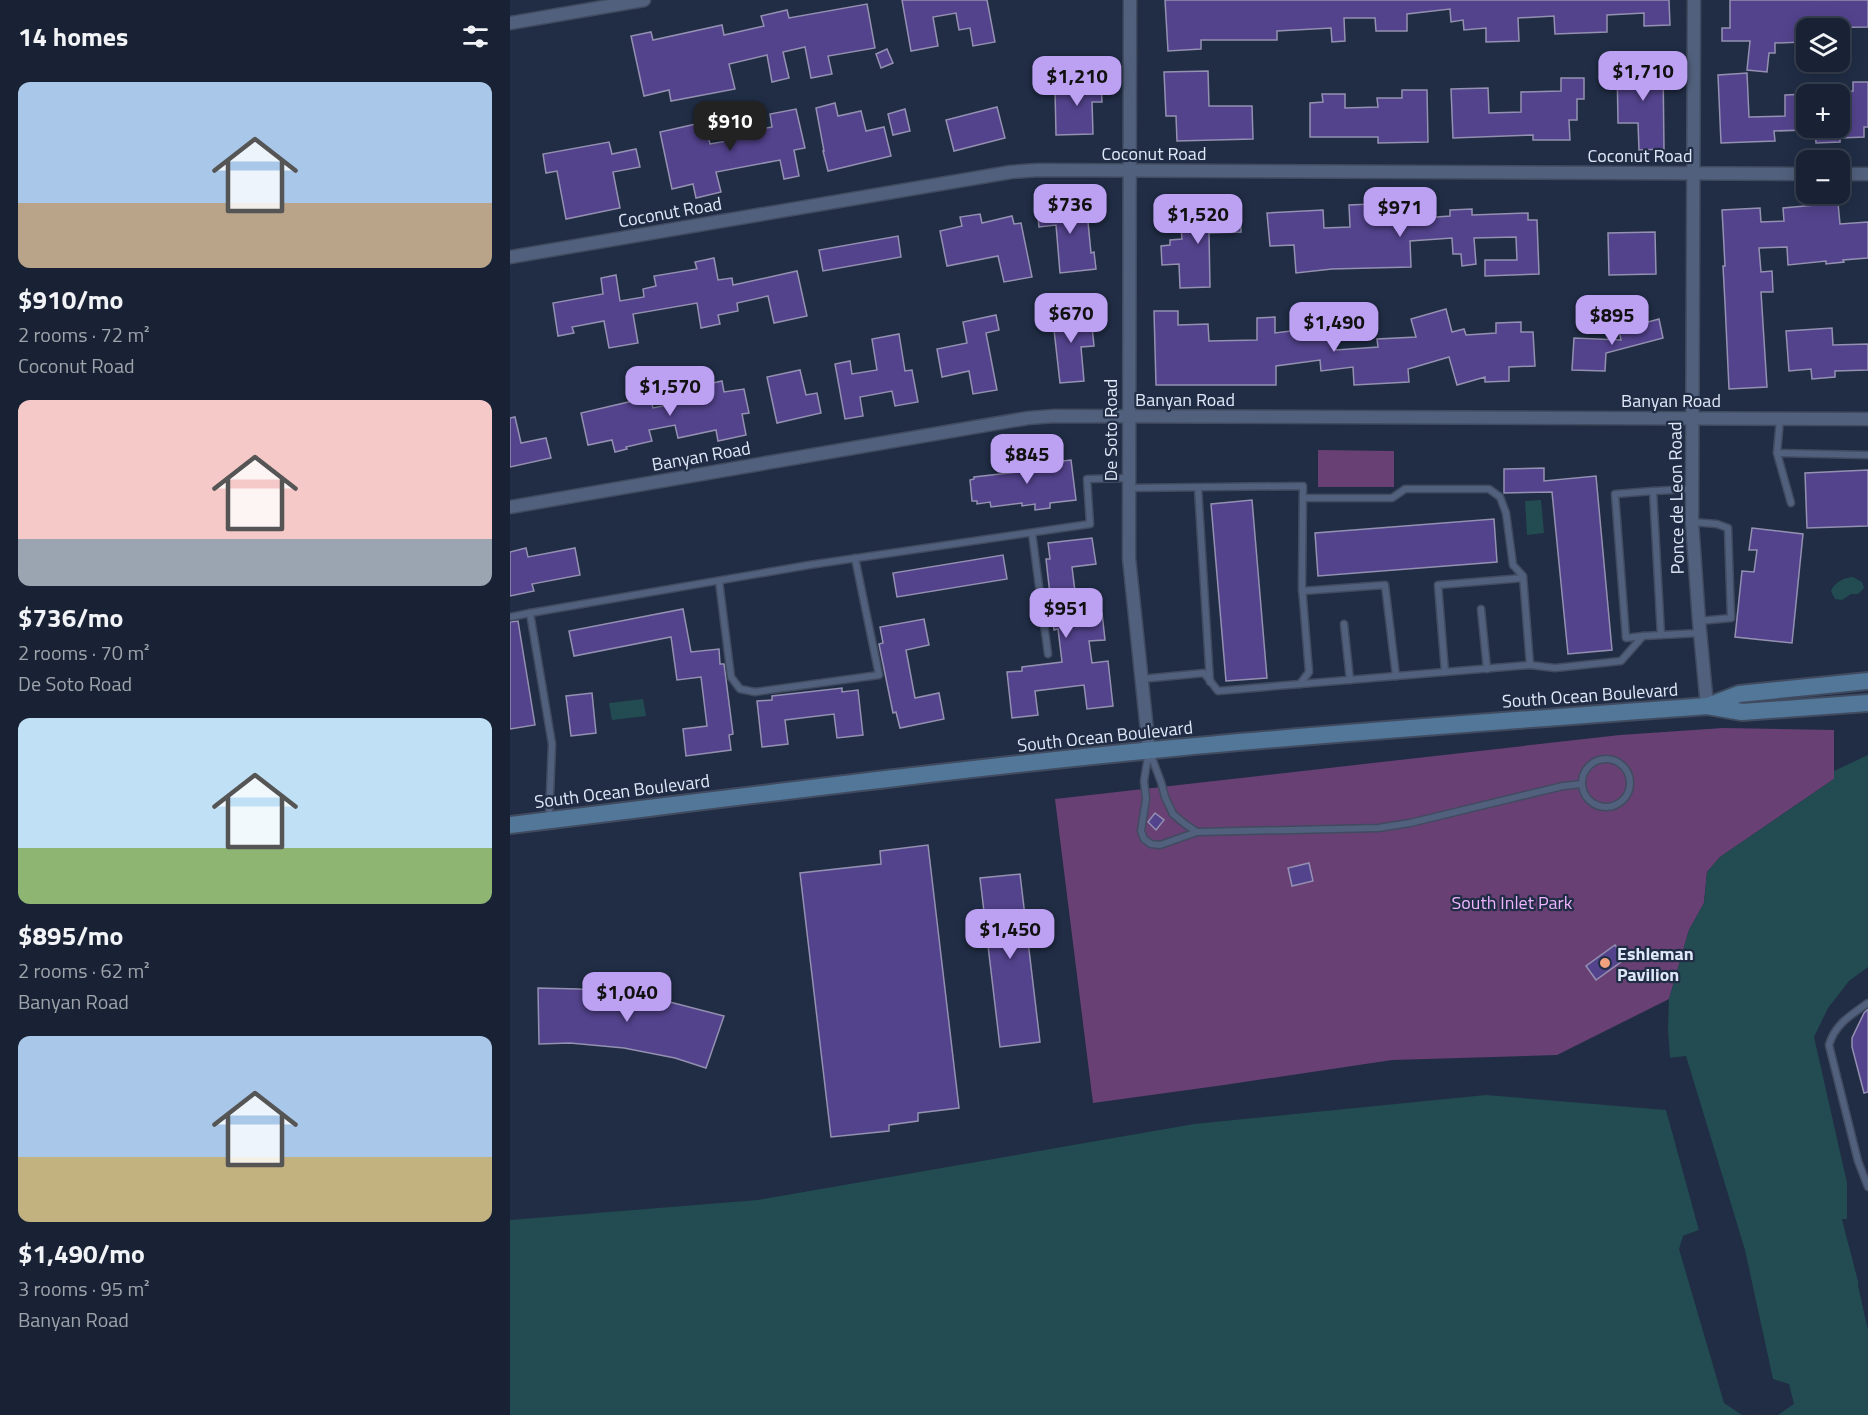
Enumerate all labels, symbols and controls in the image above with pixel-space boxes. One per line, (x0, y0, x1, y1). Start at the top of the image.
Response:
text: 14 homes (18, 17, 128, 56)
map controls (1796, 18, 1850, 204)
button: layers (1796, 18, 1850, 72)
icon: filters (459, 20, 492, 53)
pin: $1,710 (1594, 51, 1692, 102)
text: $1,710 (1612, 55, 1674, 86)
pin: $1,210 (1028, 56, 1126, 107)
text: $1,210 (1046, 60, 1108, 91)
button: + (1796, 84, 1850, 138)
pin: $910 (694, 101, 766, 152)
text: $910 (708, 105, 752, 136)
icon: home (201, 121, 309, 229)
street label: Coconut Road (1102, 140, 1206, 167)
street label: Coconut Road (1588, 142, 1692, 169)
button: − (1796, 150, 1850, 204)
pin: $736 (1034, 184, 1106, 235)
pin: $971 (1364, 187, 1436, 238)
text: $736 (1048, 188, 1092, 219)
street label: Coconut Road (616, 190, 724, 234)
text: $971 (1378, 191, 1422, 222)
pin: $1,520 (1149, 194, 1247, 245)
text: $1,520 (1167, 198, 1229, 229)
text: $910/mo (18, 280, 123, 319)
pin: $670 (1035, 293, 1107, 344)
pin: $895 (1576, 295, 1648, 346)
text: $670 (1049, 297, 1093, 328)
text: $895 (1590, 299, 1634, 330)
pin: $1,490 (1285, 302, 1383, 353)
text: $1,490 (1303, 306, 1365, 337)
text: 2 rooms · 72 m² (18, 319, 150, 350)
text: Coconut Road (18, 350, 134, 381)
pin: $1,570 (621, 366, 719, 417)
text: $1,570 (639, 370, 701, 401)
street label: De Soto Road (1097, 379, 1124, 481)
street label: Banyan Road (1135, 386, 1235, 413)
street label: Banyan Road (1621, 387, 1721, 414)
street label: Ponce de Leon Road (1661, 421, 1691, 575)
street label: Banyan Road (650, 434, 752, 478)
pin: $845 (991, 434, 1063, 485)
text: $845 (1005, 438, 1049, 469)
icon: home (201, 439, 309, 547)
pin: $951 (1030, 588, 1102, 639)
text: $951 (1044, 592, 1088, 623)
text: $736/mo (18, 598, 123, 637)
text: 2 rooms · 70 m² (18, 637, 150, 668)
text: De Soto Road (18, 668, 132, 699)
street label: South Ocean Boulevard (1501, 675, 1679, 715)
street label: South Ocean Boulevard (1016, 713, 1194, 759)
icon: home (201, 757, 309, 865)
street label: South Ocean Boulevard (533, 767, 711, 815)
park label: South Inlet Park (1452, 889, 1573, 916)
pin: $1,450 (961, 909, 1059, 960)
text: $1,450 (979, 913, 1041, 944)
text: $895/mo (18, 916, 123, 955)
place label: Eshleman Pavilion (1617, 940, 1694, 988)
text: 2 rooms · 62 m² (18, 955, 150, 986)
marker: Eshleman Pavilion (1598, 956, 1612, 970)
pin: $1,040 (578, 972, 676, 1023)
text: $1,040 (596, 976, 658, 1007)
text: Banyan Road (18, 986, 129, 1017)
icon: home (201, 1075, 309, 1183)
text: $1,490/mo (18, 1234, 145, 1273)
text: 3 rooms · 95 m² (18, 1273, 150, 1304)
text: Banyan Road (18, 1304, 129, 1335)

